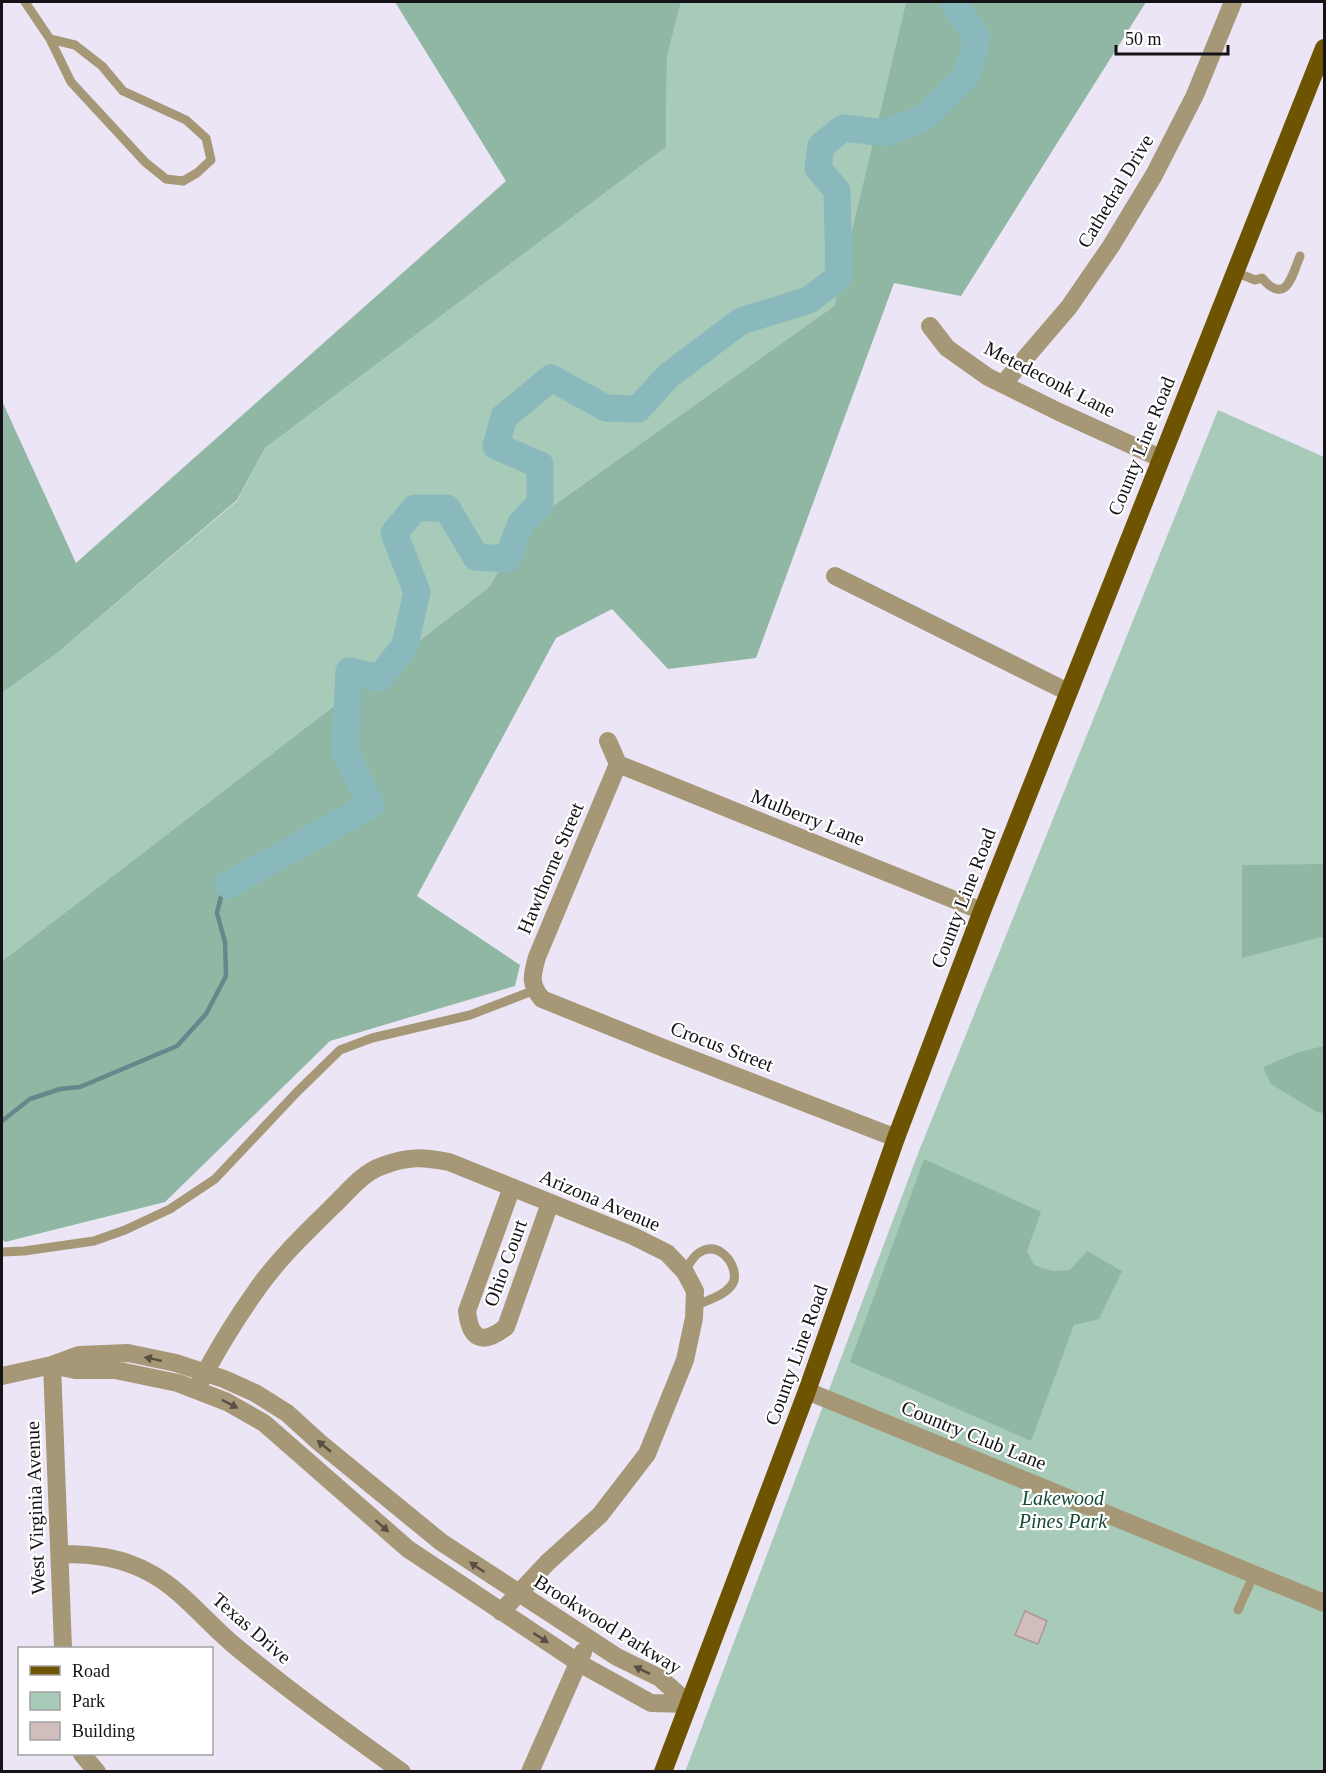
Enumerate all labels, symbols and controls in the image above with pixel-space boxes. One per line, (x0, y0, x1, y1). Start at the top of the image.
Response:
scale bar (1116, 18, 1228, 56)
text: 50 m (1125, 29, 1162, 49)
street label: Cathedral Drive (1073, 130, 1158, 252)
street label: Metedeconk Lane (981, 337, 1119, 422)
street label: County Line Road (1103, 373, 1180, 519)
street label: Mulberry Lane (748, 784, 868, 851)
street label: Hawthorne Street (512, 799, 588, 937)
street label: County Line Road (926, 825, 1001, 971)
street label: Crocus Street (667, 1016, 777, 1076)
street label: Arizona Avenue (536, 1165, 664, 1235)
street label: Ohio Court (479, 1216, 531, 1309)
street label: County Line Road (760, 1282, 833, 1429)
one-way arrow (144, 1353, 163, 1363)
street label: Country Club Lane (898, 1396, 1050, 1475)
one-way arrow (222, 1400, 239, 1409)
street label: West Virginia Avenue (21, 1421, 50, 1595)
one-way arrow (317, 1440, 332, 1453)
park label: Lakewood Pines Park (1018, 1487, 1108, 1532)
one-way arrow (374, 1519, 389, 1532)
one-way arrow (469, 1562, 485, 1573)
street label: Brookwood Parkway (530, 1570, 686, 1679)
street label: Texas Drive (208, 1588, 296, 1668)
one-way arrow (533, 1632, 549, 1643)
legend (18, 1647, 213, 1755)
text: Road (72, 1661, 110, 1681)
one-way arrow (634, 1665, 651, 1674)
text: Park (72, 1691, 105, 1711)
text: Building (72, 1721, 135, 1741)

